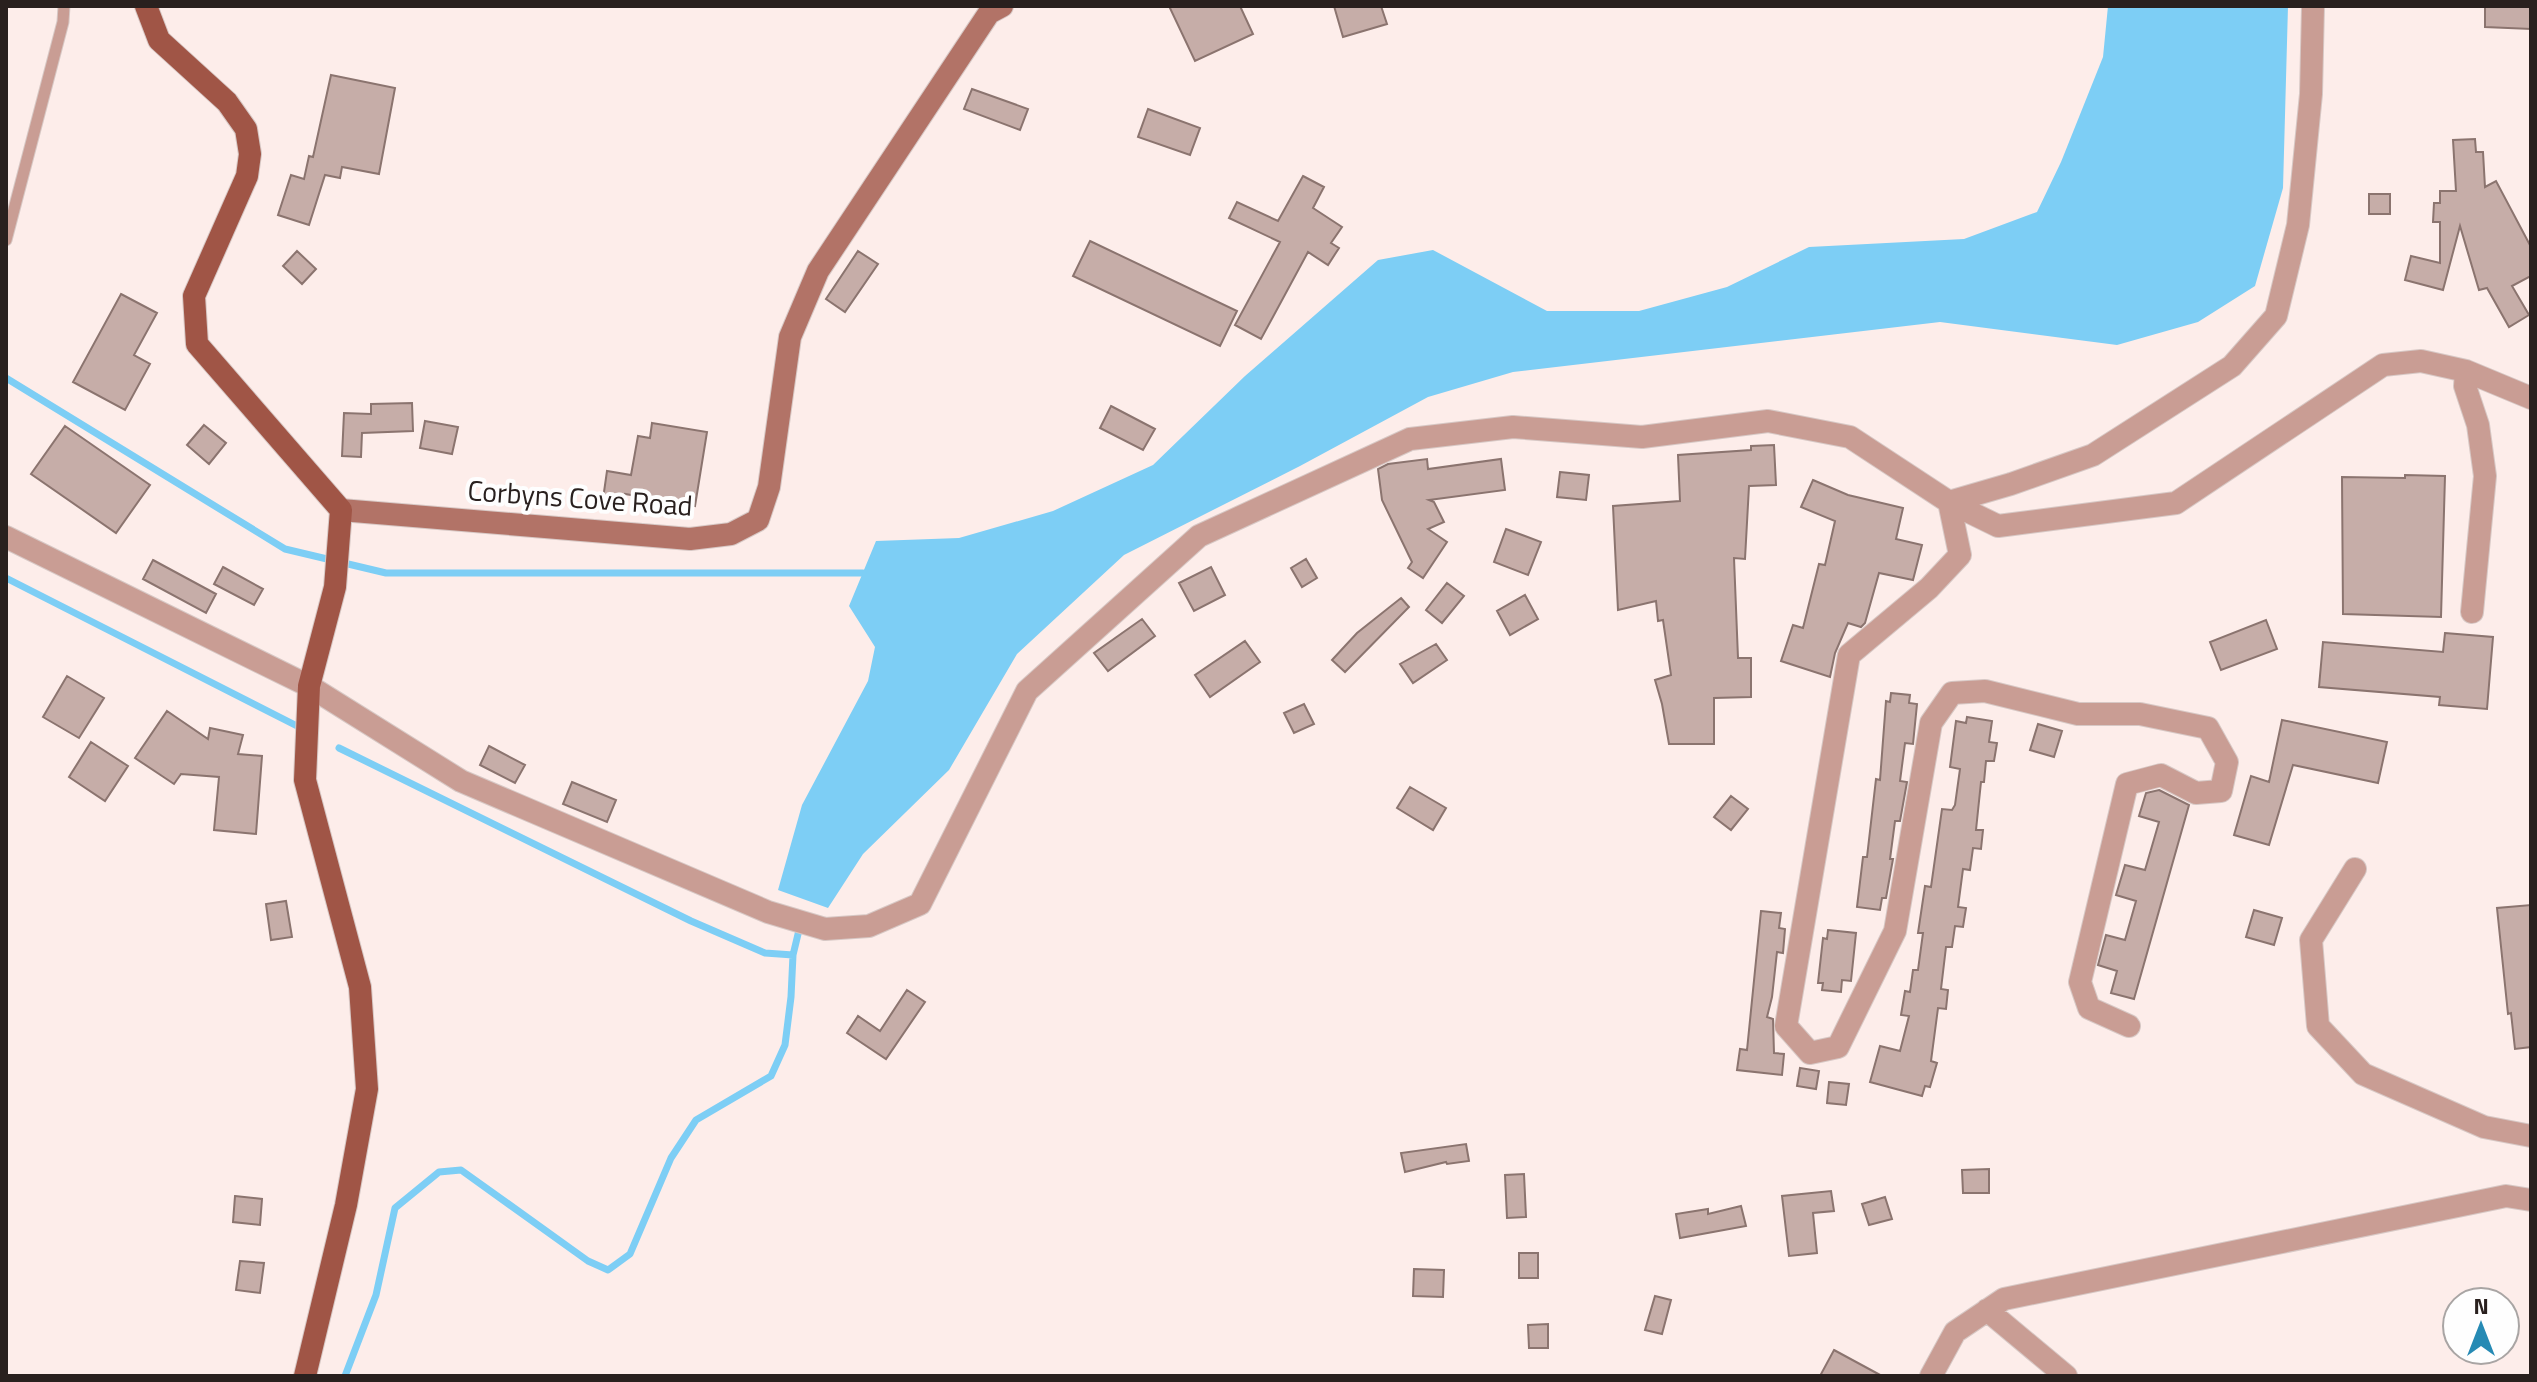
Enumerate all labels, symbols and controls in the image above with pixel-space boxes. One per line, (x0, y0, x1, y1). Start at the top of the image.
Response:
street label: Corbyns Cove Road (466, 468, 694, 527)
north arrow (2441, 1286, 2521, 1366)
text: N (2473, 1289, 2489, 1323)

